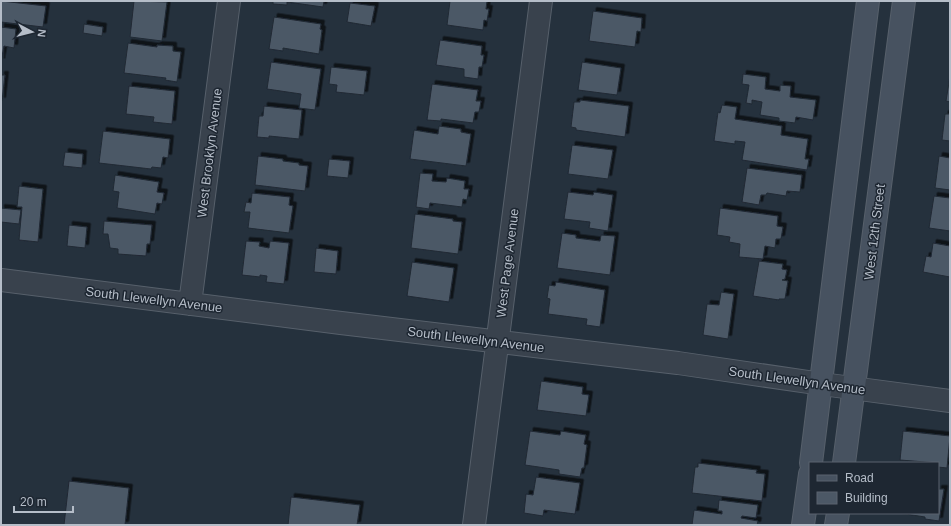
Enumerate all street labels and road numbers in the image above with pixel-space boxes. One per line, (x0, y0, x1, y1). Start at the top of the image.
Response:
street label: West Brooklyn Avenue (194, 87, 225, 219)
street label: West 12th Street (861, 183, 888, 281)
street label: West Page Avenue (493, 208, 522, 319)
street label: South Llewellyn Avenue (85, 284, 223, 315)
street label: South Llewellyn Avenue (407, 324, 545, 355)
street label: South Llewellyn Avenue (728, 363, 866, 398)

